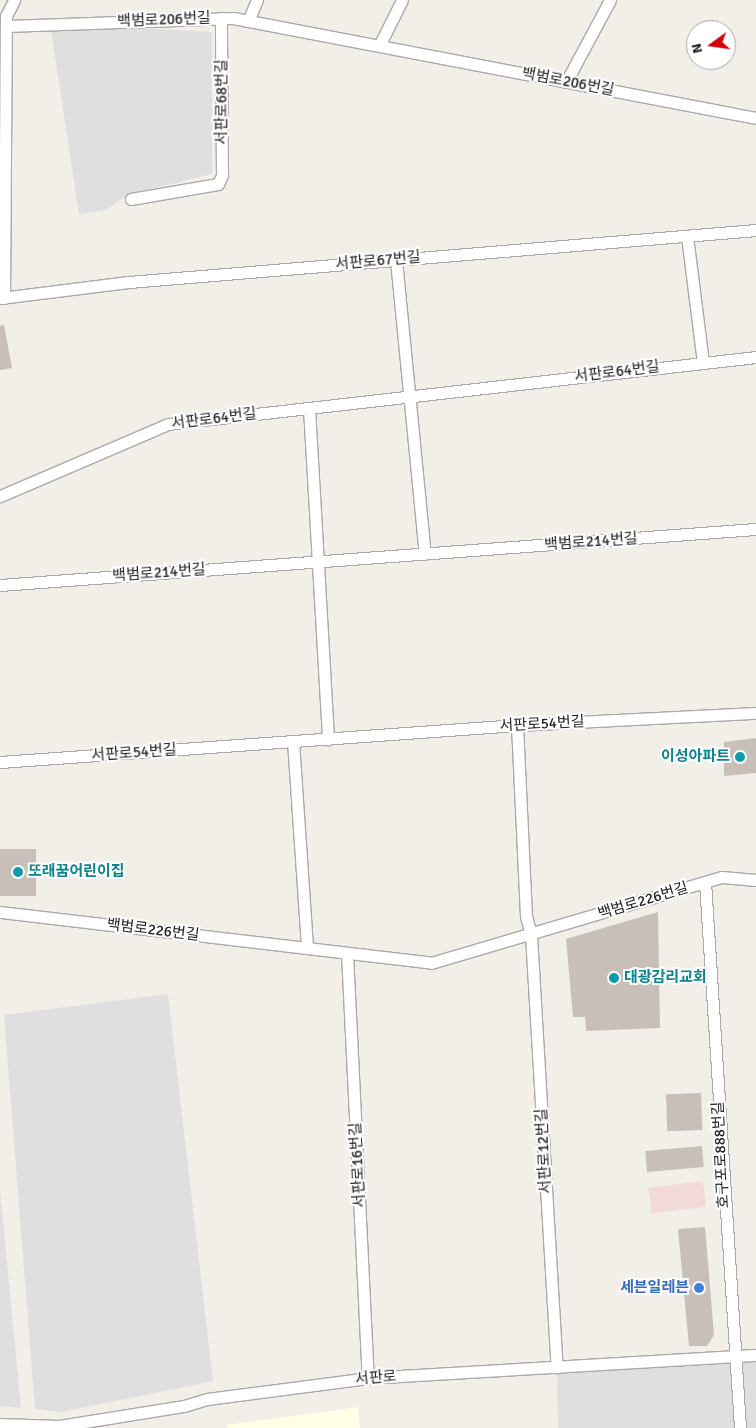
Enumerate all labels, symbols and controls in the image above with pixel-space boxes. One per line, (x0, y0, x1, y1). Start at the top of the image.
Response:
street label: 백범로206번길 (117, 9, 211, 31)
north arrow (686, 20, 736, 70)
text: N (688, 42, 706, 55)
street label: 서판로68번길 (213, 59, 231, 145)
street label: 백범로206번길 (520, 64, 616, 100)
street label: 서판로67번길 (335, 248, 421, 274)
street label: 서판로64번길 (574, 358, 660, 386)
street label: 서판로64번길 (171, 405, 257, 433)
street label: 백범로214번길 (544, 530, 638, 554)
street label: 백범로214번길 (112, 561, 206, 585)
street label: 서판로54번길 (499, 713, 585, 735)
street label: 서판로54번길 (91, 741, 177, 765)
place label: 이성아파트 (661, 748, 730, 766)
marker: 이성아파트 (734, 751, 746, 763)
place label: 또래꿈어린이집 (28, 863, 125, 881)
marker: 또래꿈어린이집 (12, 866, 24, 878)
street label: 백범로226번길 (596, 879, 690, 923)
street label: 백범로226번길 (106, 915, 200, 945)
place label: 대광감리교회 (624, 969, 707, 987)
marker: 대광감리교회 (608, 972, 620, 984)
street label: 호구포로888번길 (709, 1101, 733, 1209)
street label: 서판로12번길 (533, 1108, 555, 1194)
street label: 서판로16번길 (347, 1122, 369, 1208)
place label: 세븐일레븐 (620, 1279, 689, 1297)
marker: 세븐일레븐 (693, 1282, 705, 1294)
street label: 서판로 (355, 1367, 397, 1389)

